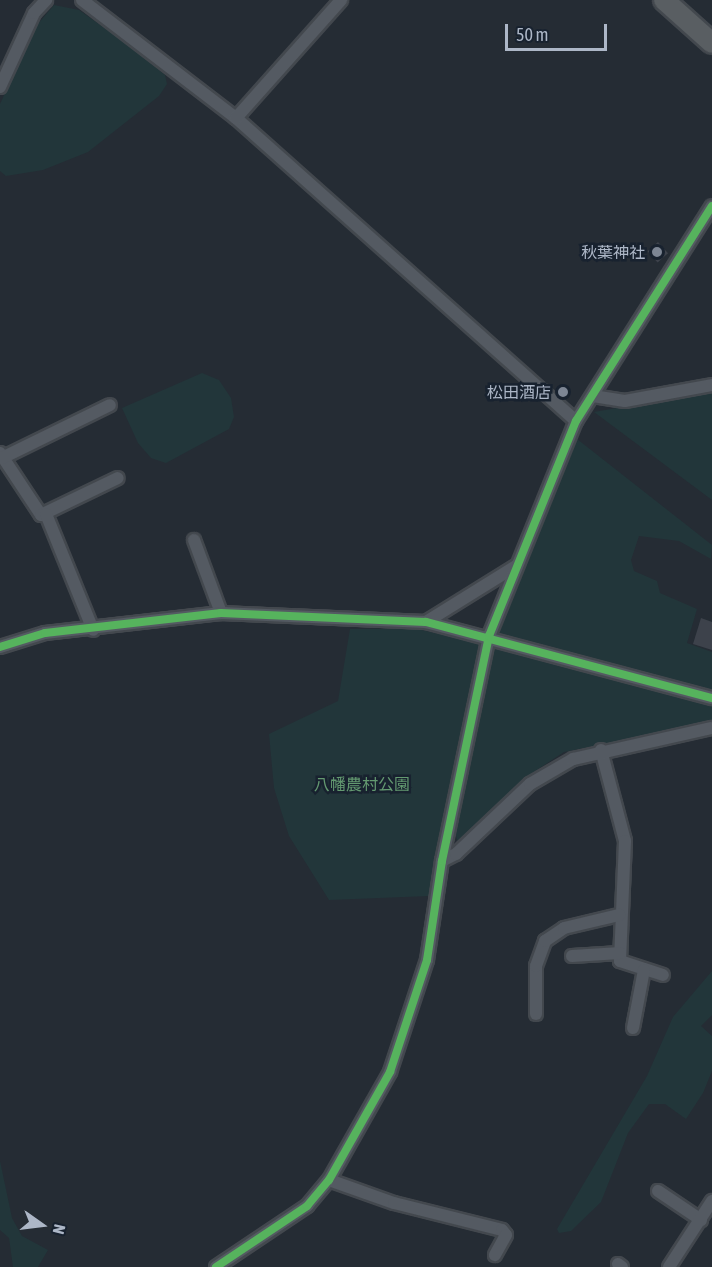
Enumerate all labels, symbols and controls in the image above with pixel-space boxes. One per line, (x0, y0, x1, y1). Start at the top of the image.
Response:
scale bar (508, 12, 610, 50)
text: 50 m (516, 24, 548, 45)
place label: 秋葉神社 (581, 242, 645, 262)
marker: 秋葉神社 (650, 245, 664, 259)
place label: 松田酒店 (487, 382, 551, 402)
marker: 松田酒店 (556, 385, 570, 399)
park label: 八幡農村公園 (314, 774, 410, 794)
north arrow (12, 1195, 72, 1255)
text: N (50, 1223, 69, 1236)

